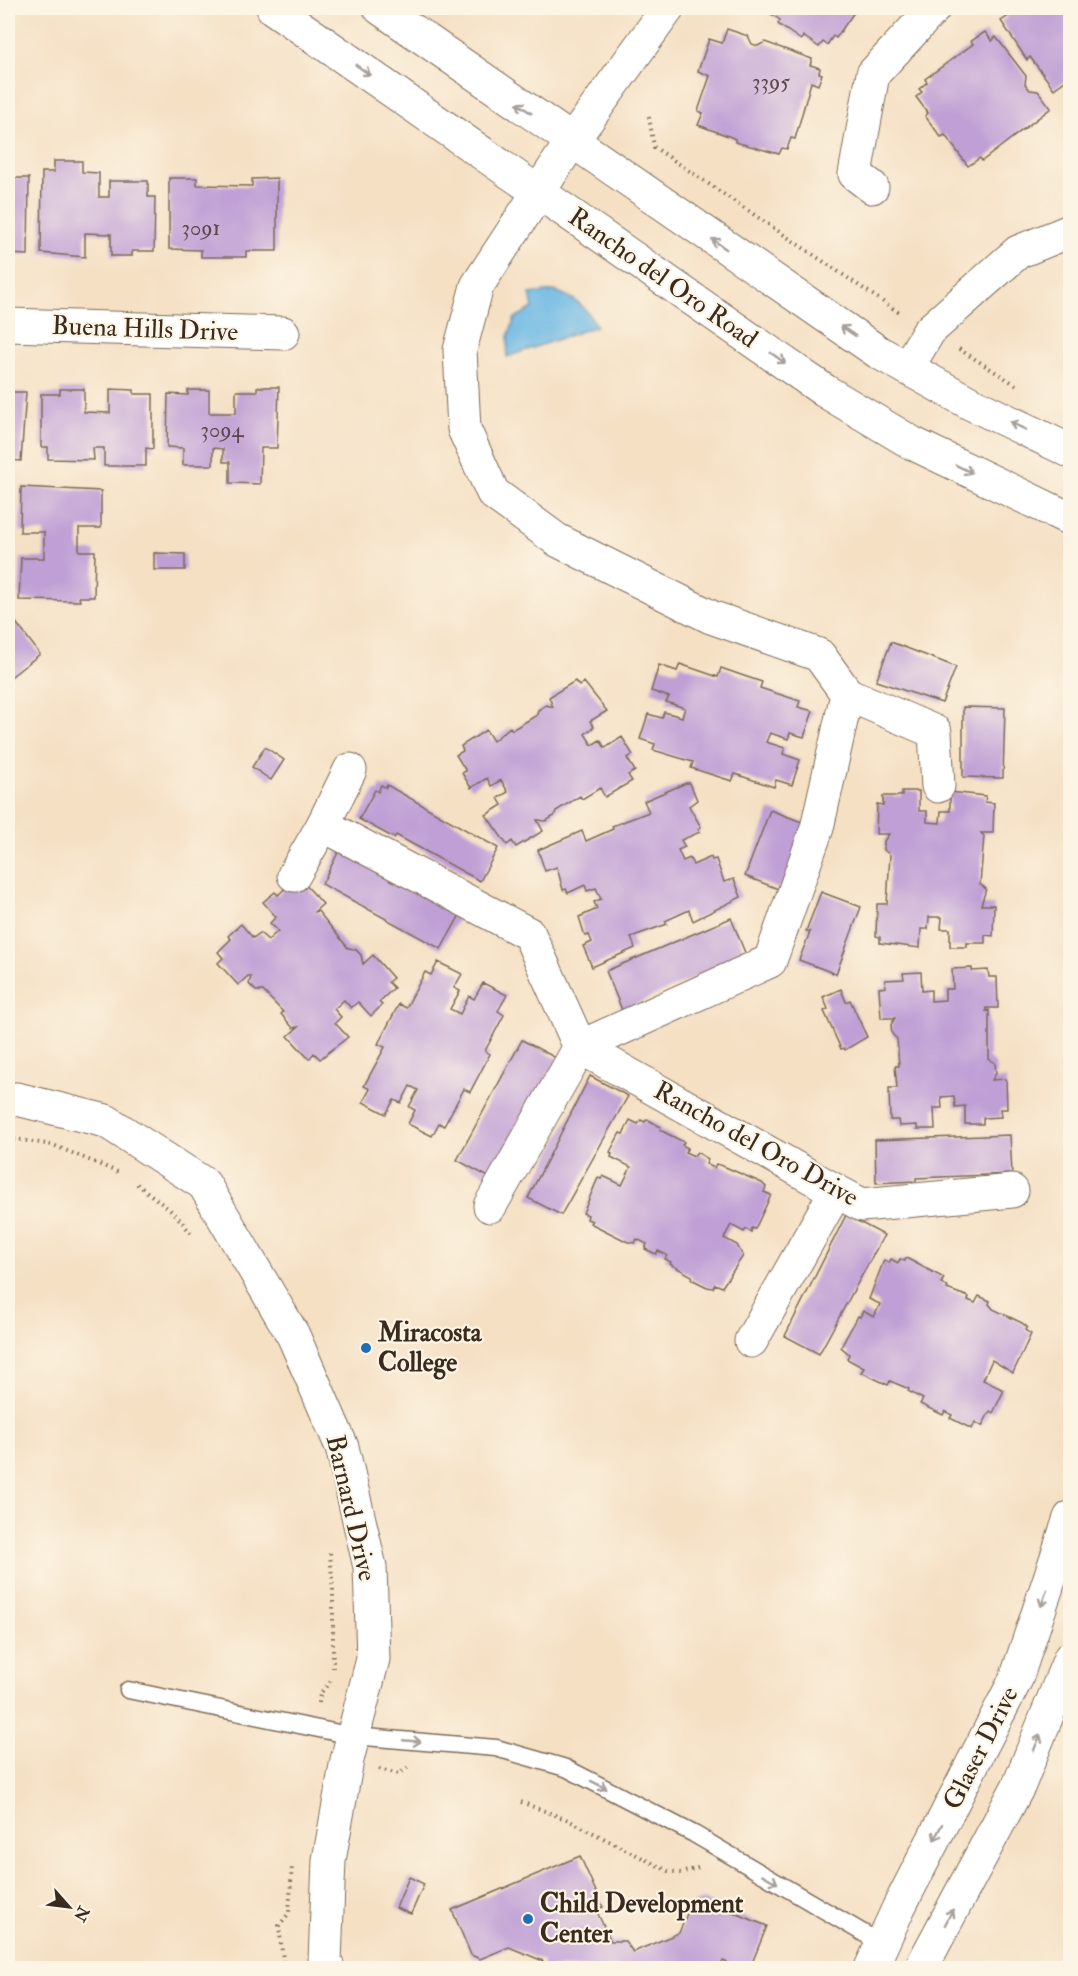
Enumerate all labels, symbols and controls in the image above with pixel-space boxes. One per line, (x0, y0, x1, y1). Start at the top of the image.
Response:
one-way arrow (354, 64, 370, 76)
house number: 3395 (752, 68, 790, 96)
one-way arrow (516, 102, 532, 114)
street label: Rancho del Oro Road (562, 201, 764, 355)
house number: 3091 (182, 214, 220, 242)
one-way arrow (712, 238, 728, 250)
street label: Buena Hills Drive (51, 310, 239, 348)
one-way arrow (840, 325, 856, 337)
one-way arrow (770, 352, 786, 364)
house number: 3094 (201, 416, 245, 444)
one-way arrow (1009, 420, 1027, 431)
one-way arrow (955, 464, 973, 476)
street label: Rancho del Oro Drive (648, 1075, 864, 1214)
place label: Miracosta College (377, 1317, 483, 1380)
marker: Miracosta College (359, 1341, 373, 1355)
street label: Barnard Drive (319, 1432, 383, 1584)
one-way arrow (1038, 1588, 1049, 1607)
street label: Glaser Drive (936, 1681, 1026, 1815)
one-way arrow (1032, 1734, 1043, 1753)
one-way arrow (401, 1736, 421, 1747)
one-way arrow (590, 1780, 608, 1792)
one-way arrow (932, 1823, 943, 1841)
one-way arrow (761, 1874, 779, 1885)
north arrow (39, 1877, 99, 1937)
place label: Child Development Center (540, 1888, 744, 1950)
text: N (69, 1902, 94, 1925)
one-way arrow (943, 1909, 955, 1926)
marker: Child Development Center (521, 1912, 535, 1926)

